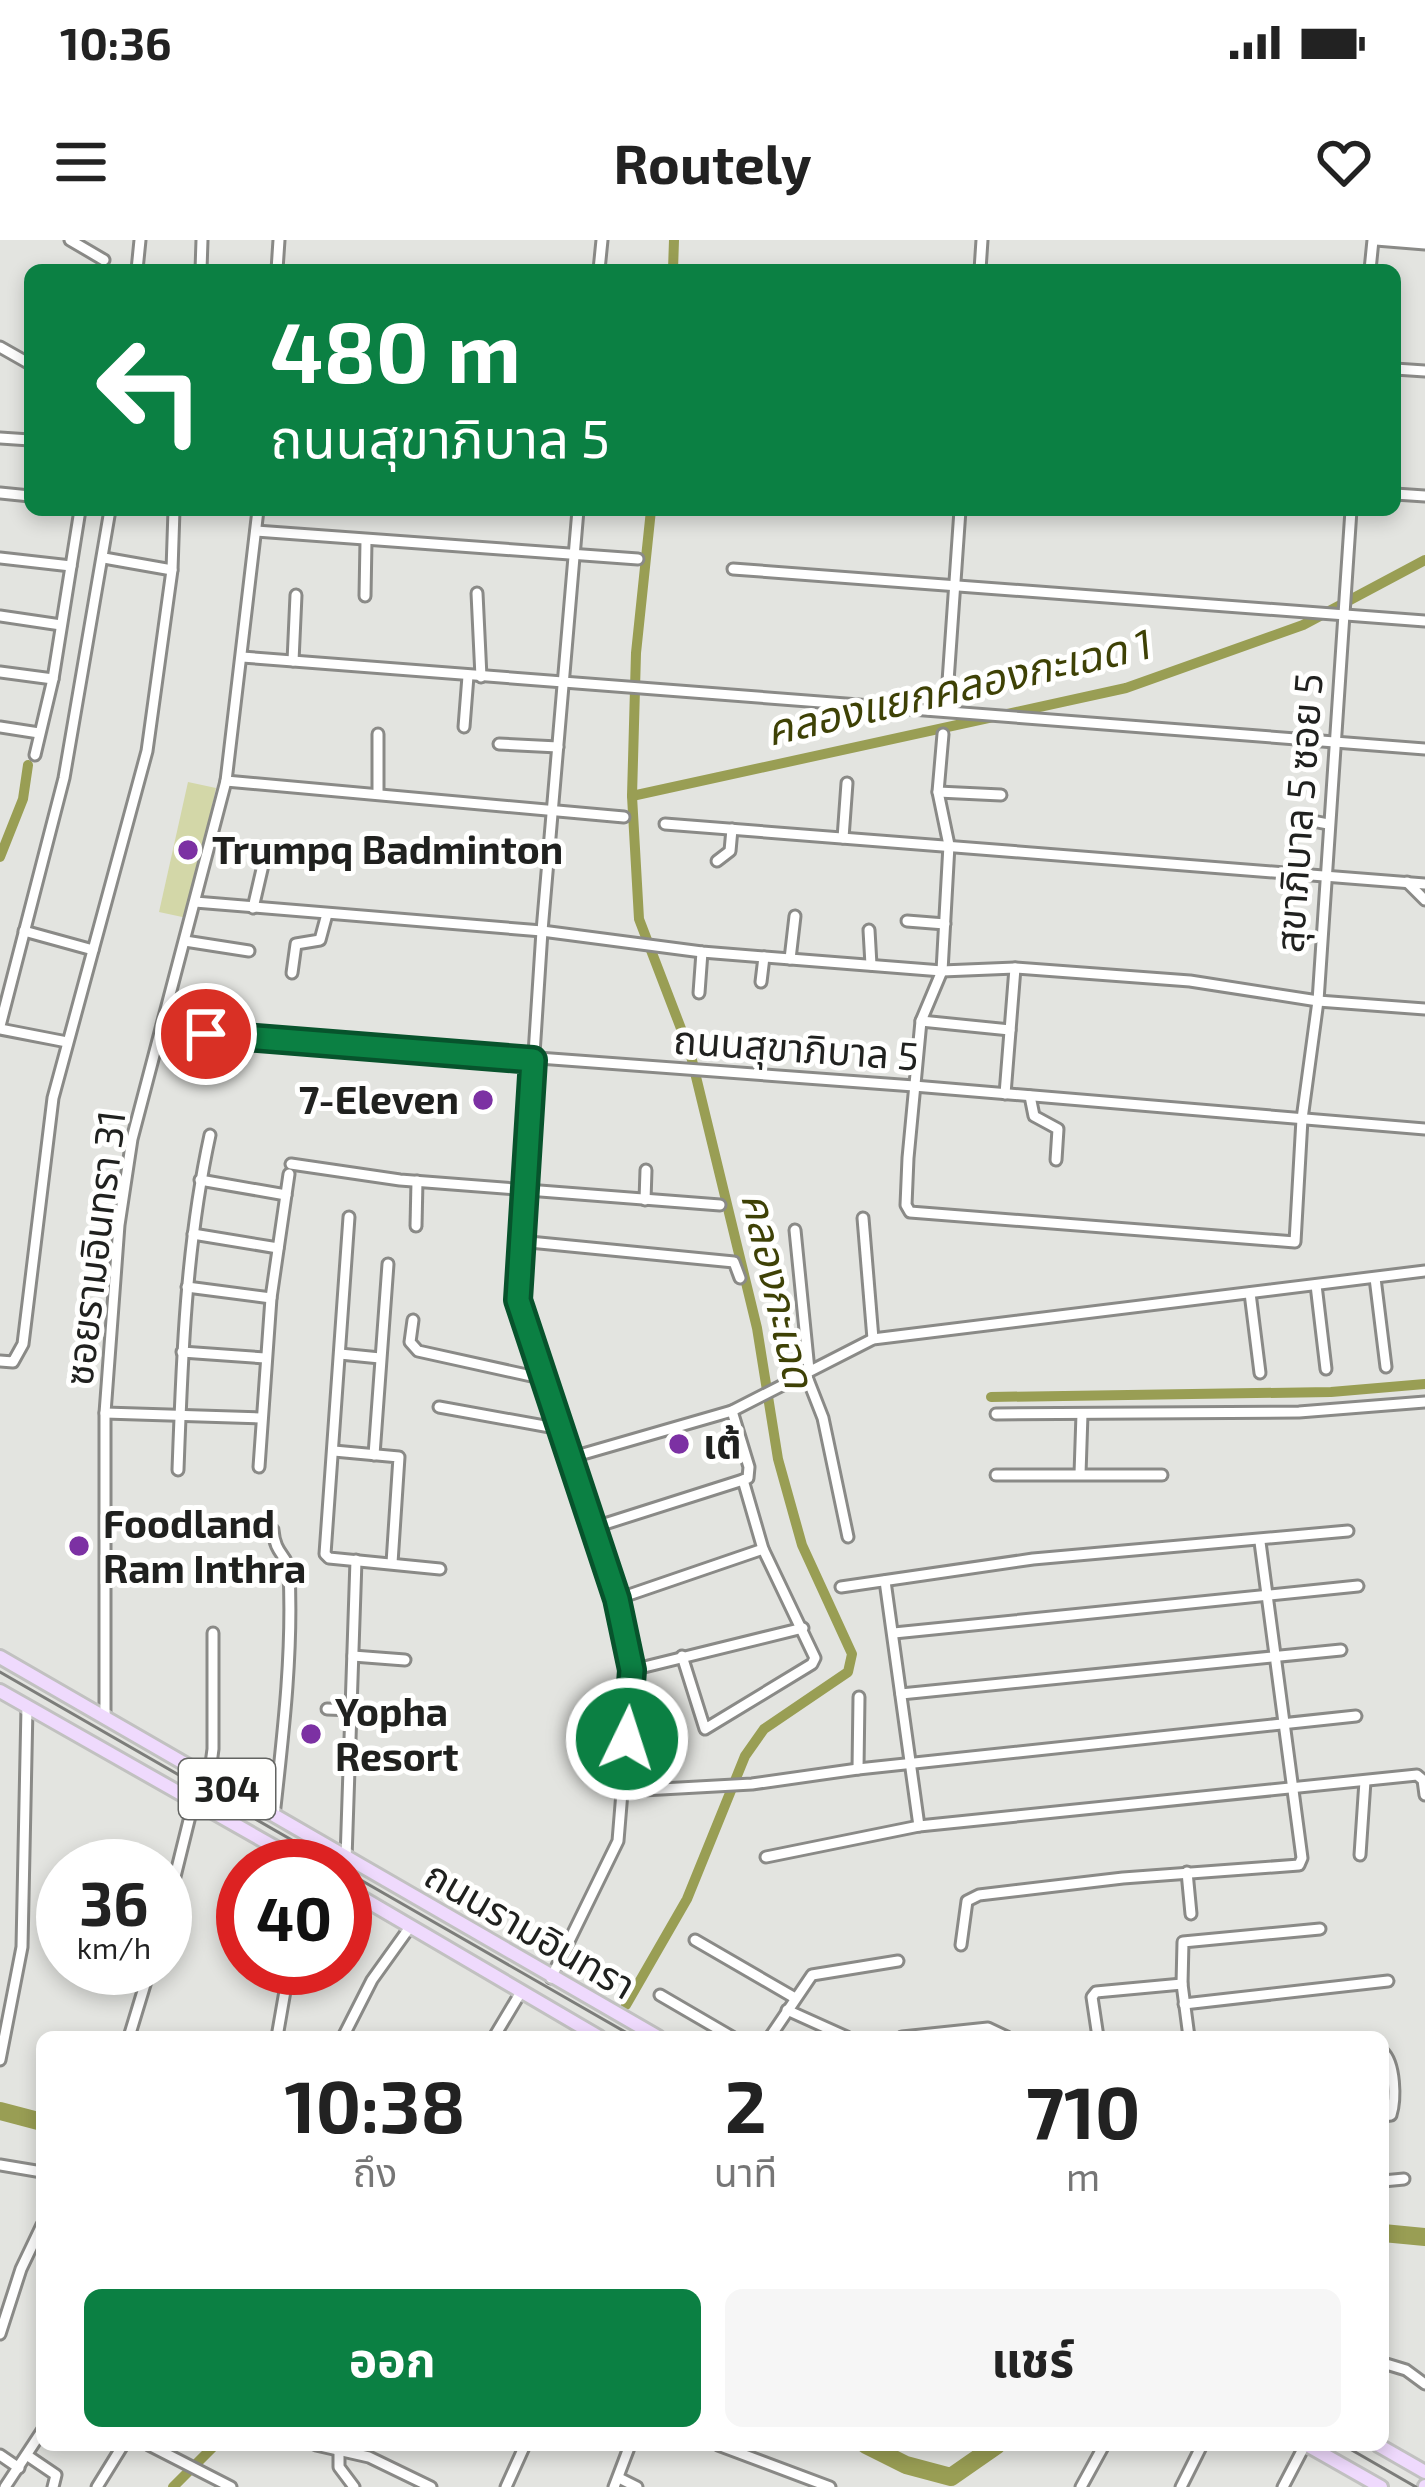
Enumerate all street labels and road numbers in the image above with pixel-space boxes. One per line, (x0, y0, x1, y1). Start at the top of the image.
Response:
street label: สุขาภิบาล 5 ซอย 5 (1264, 672, 1333, 954)
street label: ถนนสุขาภิบาล 5 (672, 1014, 920, 1081)
street label: ซอยรามอินทรา 31 (53, 1108, 134, 1388)
road number: 304 (179, 1759, 275, 1819)
street label: ถนนรามอินทรา (417, 1850, 644, 2008)

